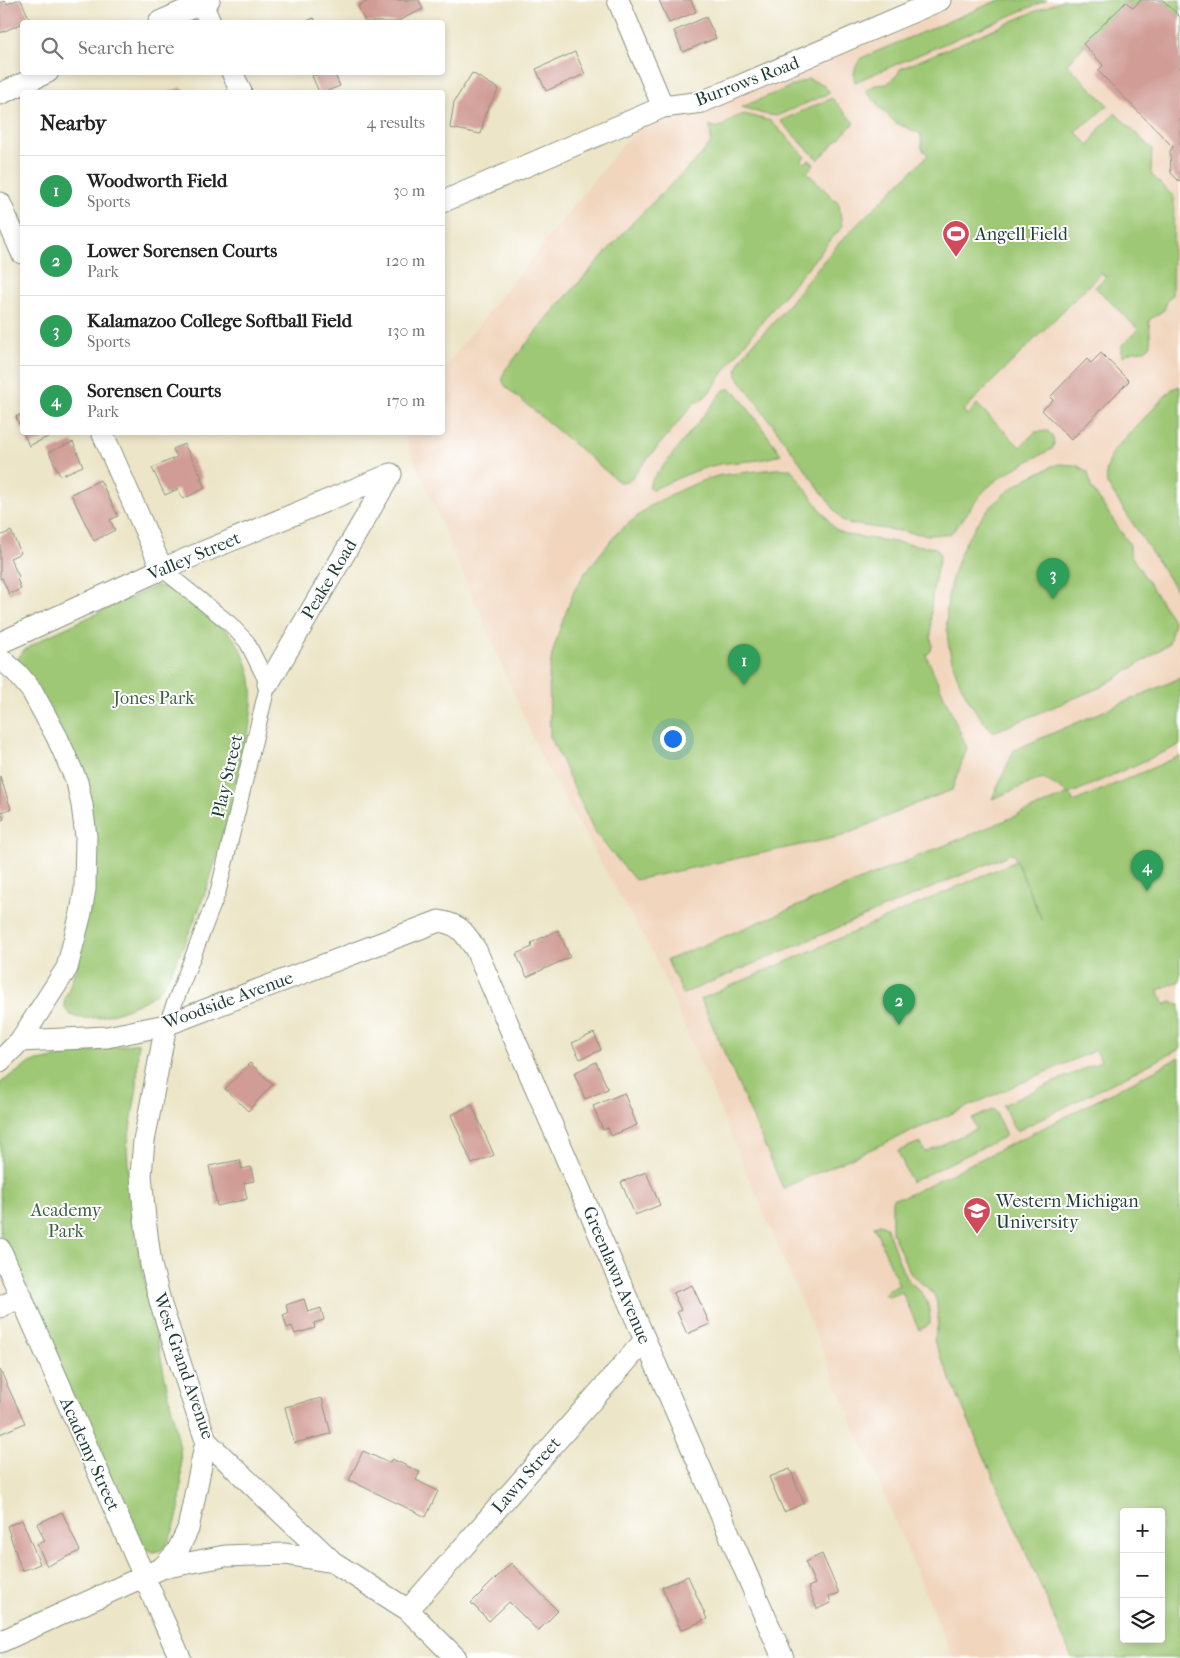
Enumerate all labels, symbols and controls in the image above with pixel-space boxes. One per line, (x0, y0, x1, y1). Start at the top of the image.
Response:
search box (20, 20, 445, 75)
icon: search (38, 34, 66, 62)
text: Search here (78, 37, 174, 59)
street label: Burrows Road (692, 52, 802, 111)
text: Nearby (40, 111, 106, 135)
text: 4 results (367, 113, 425, 132)
text: Woodworth Field (87, 170, 227, 192)
text: 1 (53, 181, 59, 200)
text: 30 m (393, 181, 425, 200)
text: Sports (87, 192, 130, 211)
sports icon: Angell Field (941, 219, 971, 258)
place label: Angell Field (974, 224, 1068, 245)
text: Lower Sorensen Courts (87, 240, 277, 262)
text: 2 (52, 251, 60, 270)
text: 120 m (386, 251, 425, 270)
text: Park (87, 262, 119, 281)
text: Kalamazoo College Softball Field (87, 310, 352, 332)
text: 3 (53, 321, 59, 340)
text: 130 m (387, 321, 425, 340)
text: Sports (87, 332, 130, 351)
text: Sorensen Courts (87, 380, 221, 402)
text: 4 (51, 391, 61, 410)
text: 170 m (386, 391, 425, 410)
text: Park (87, 402, 119, 421)
street label: Valley Street (144, 527, 244, 586)
street label: Peake Road (297, 535, 362, 623)
pin: 3 (1037, 558, 1069, 599)
pin: 1 (728, 644, 760, 685)
park label: Jones Park (112, 688, 195, 709)
your location (660, 726, 686, 752)
street label: Play Street (208, 732, 247, 820)
pin: 4 (1131, 850, 1163, 891)
street label: Woodside Avenue (159, 967, 296, 1034)
pin: 2 (883, 984, 915, 1025)
place label: Western Michigan University (995, 1191, 1139, 1233)
school or university icon: Western Michigan University (962, 1196, 992, 1235)
park label: Academy Park (30, 1200, 103, 1242)
street label: Greenlawn Avenue (578, 1203, 655, 1347)
street label: West Grand Avenue (148, 1289, 218, 1442)
street label: Academy Street (55, 1393, 124, 1515)
street label: Lawn Street (488, 1432, 566, 1518)
map controls (1120, 1508, 1165, 1643)
button: + (1120, 1508, 1165, 1553)
button: − (1120, 1553, 1165, 1598)
button: layers (1120, 1598, 1165, 1643)

